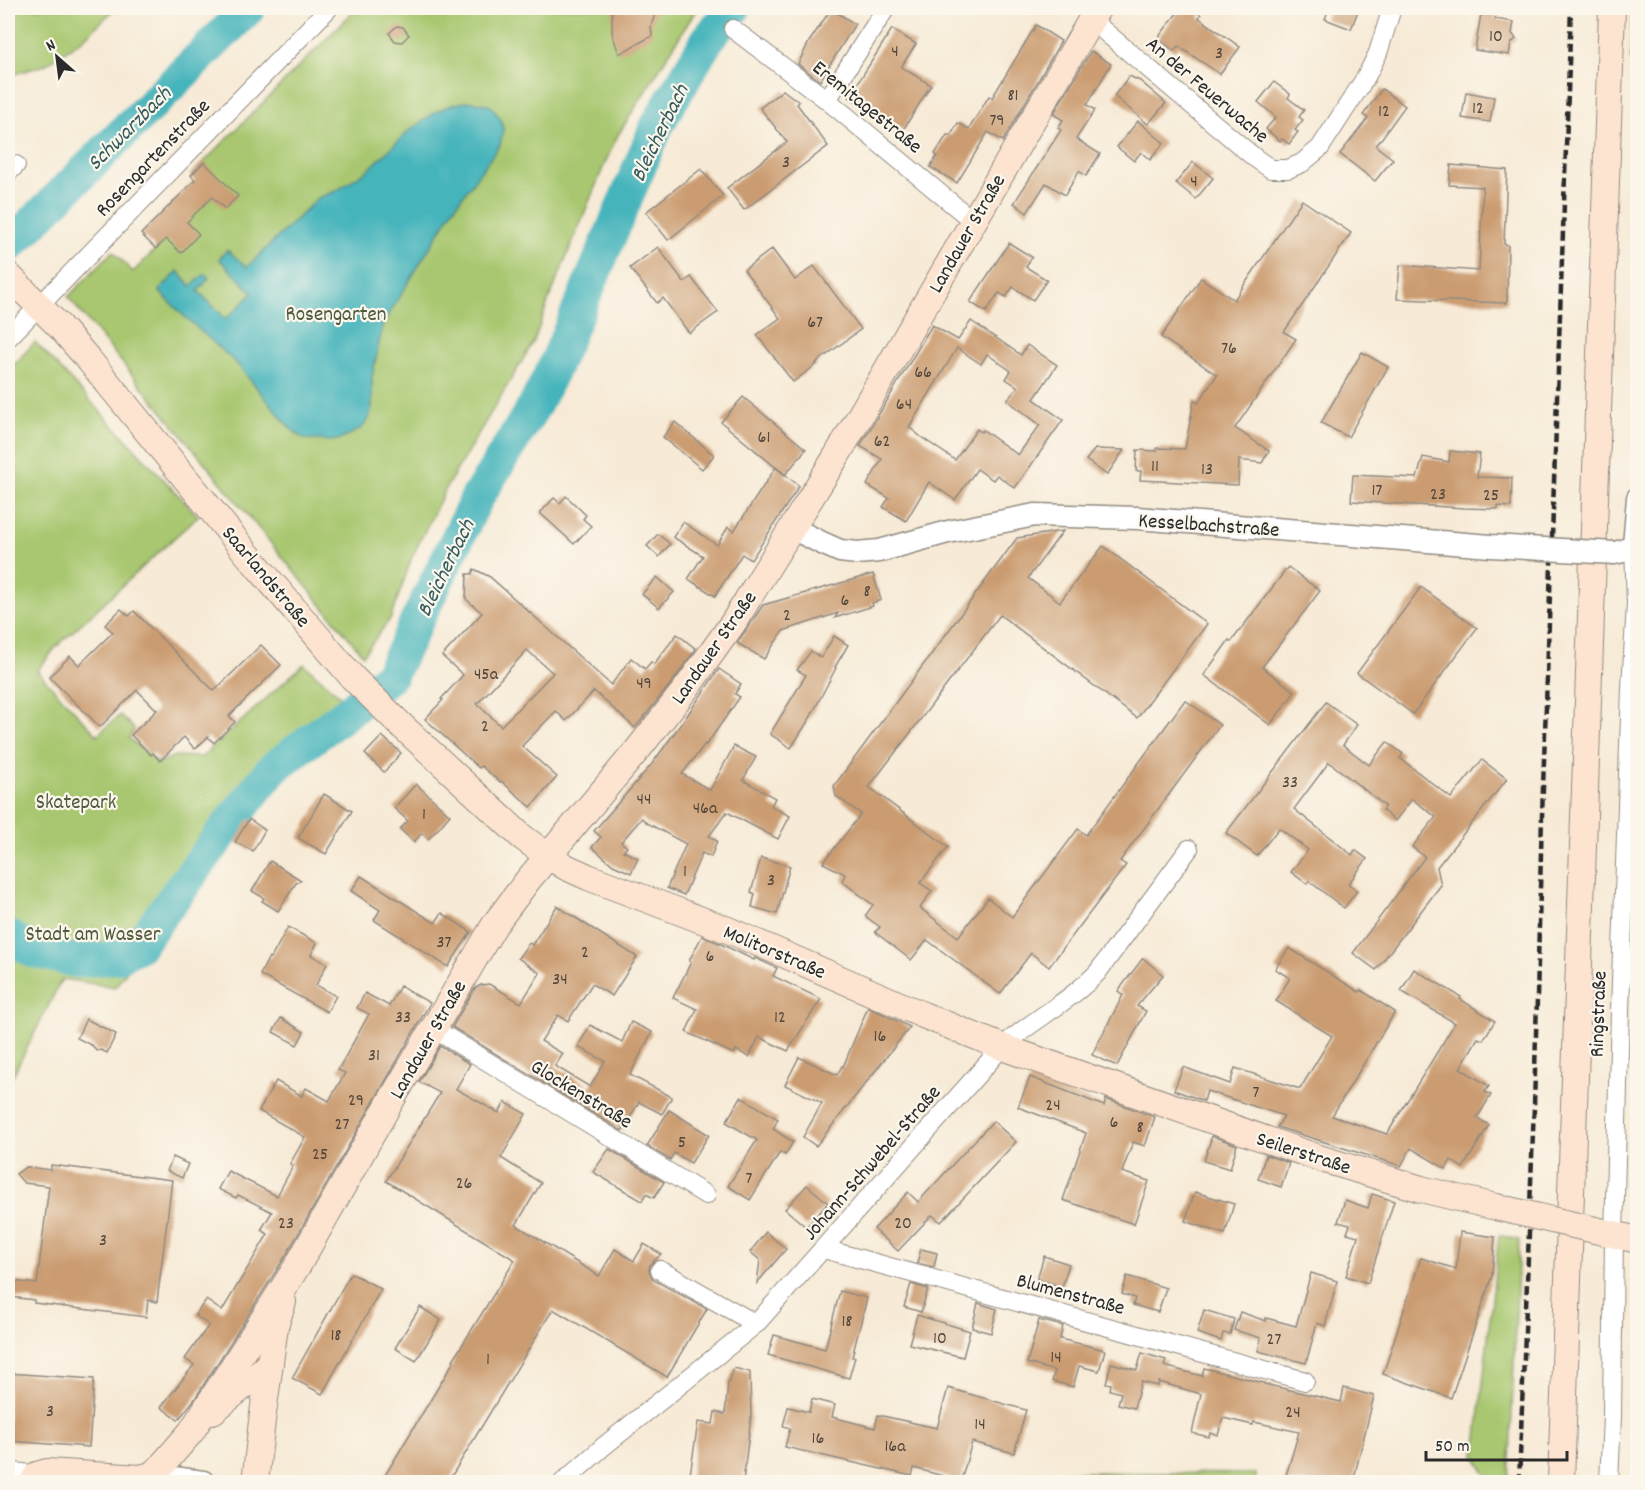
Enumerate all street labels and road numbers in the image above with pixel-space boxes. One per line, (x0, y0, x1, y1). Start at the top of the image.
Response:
street label: An der Feuerwache (1138, 31, 1274, 152)
street label: Eremitagestraße (804, 54, 928, 162)
street label: Rosengartenstraße (90, 93, 219, 225)
street label: Landauer Straße (922, 170, 1015, 299)
street label: Kesselbachstraße (1137, 507, 1280, 547)
street label: Saarlandstraße (213, 521, 316, 635)
street label: Landauer Straße (665, 586, 766, 712)
street label: Molitorstraße (718, 919, 830, 989)
street label: Ringstraße (1583, 970, 1616, 1058)
street label: Landauer Straße (383, 976, 476, 1105)
street label: Glockenstraße (524, 1053, 637, 1138)
street label: Johann-Schwebel-Straße (797, 1080, 949, 1248)
street label: Seilerstraße (1252, 1125, 1354, 1184)
street label: Blumenstraße (1013, 1267, 1128, 1325)

